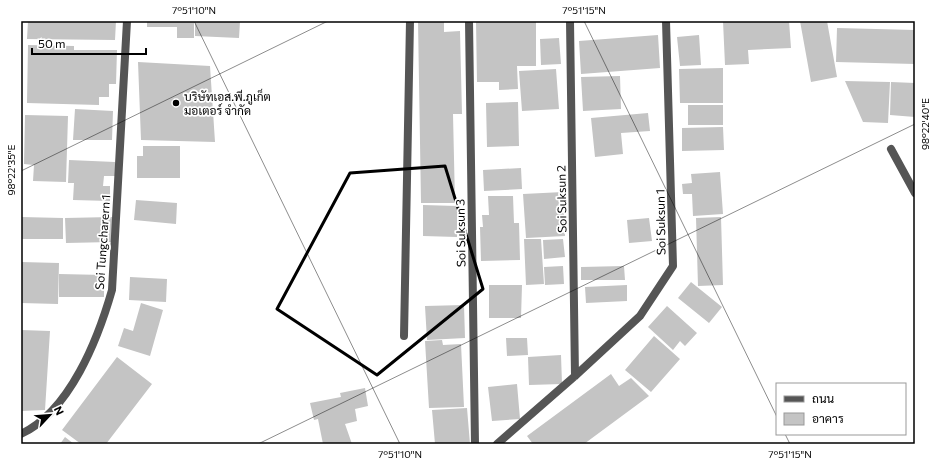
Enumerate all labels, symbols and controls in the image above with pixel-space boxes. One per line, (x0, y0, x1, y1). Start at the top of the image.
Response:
text: 7°51'10"N (172, 4, 216, 16)
text: 7°51'15"N (562, 4, 606, 16)
scale bar (32, 30, 146, 56)
text: 50 m (38, 36, 66, 50)
place label: บริษัทเอส.พี.ภูเก็ต มอเตอร์ จำกัด (184, 88, 271, 117)
marker: บริษัทเอส.พี.ภูเก็ต มอเตอร์ จำกัด (171, 98, 181, 108)
text: 98°22'40"E (919, 98, 931, 150)
text: 98°22'35"E (5, 144, 17, 196)
street label: Soi Suksun 2 (553, 165, 569, 233)
street label: Soi Suksun 1 (652, 189, 668, 255)
street label: Soi Tungcharern 1 (92, 194, 112, 290)
street label: Soi Suksun 3 (452, 199, 468, 267)
legend (776, 383, 906, 435)
text: ถนน (812, 391, 835, 405)
north arrow (30, 395, 70, 435)
text: N (52, 404, 67, 417)
text: อาคาร (812, 411, 844, 425)
text: 7°51'10"N (378, 448, 422, 460)
text: 7°51'15"N (768, 448, 812, 460)

